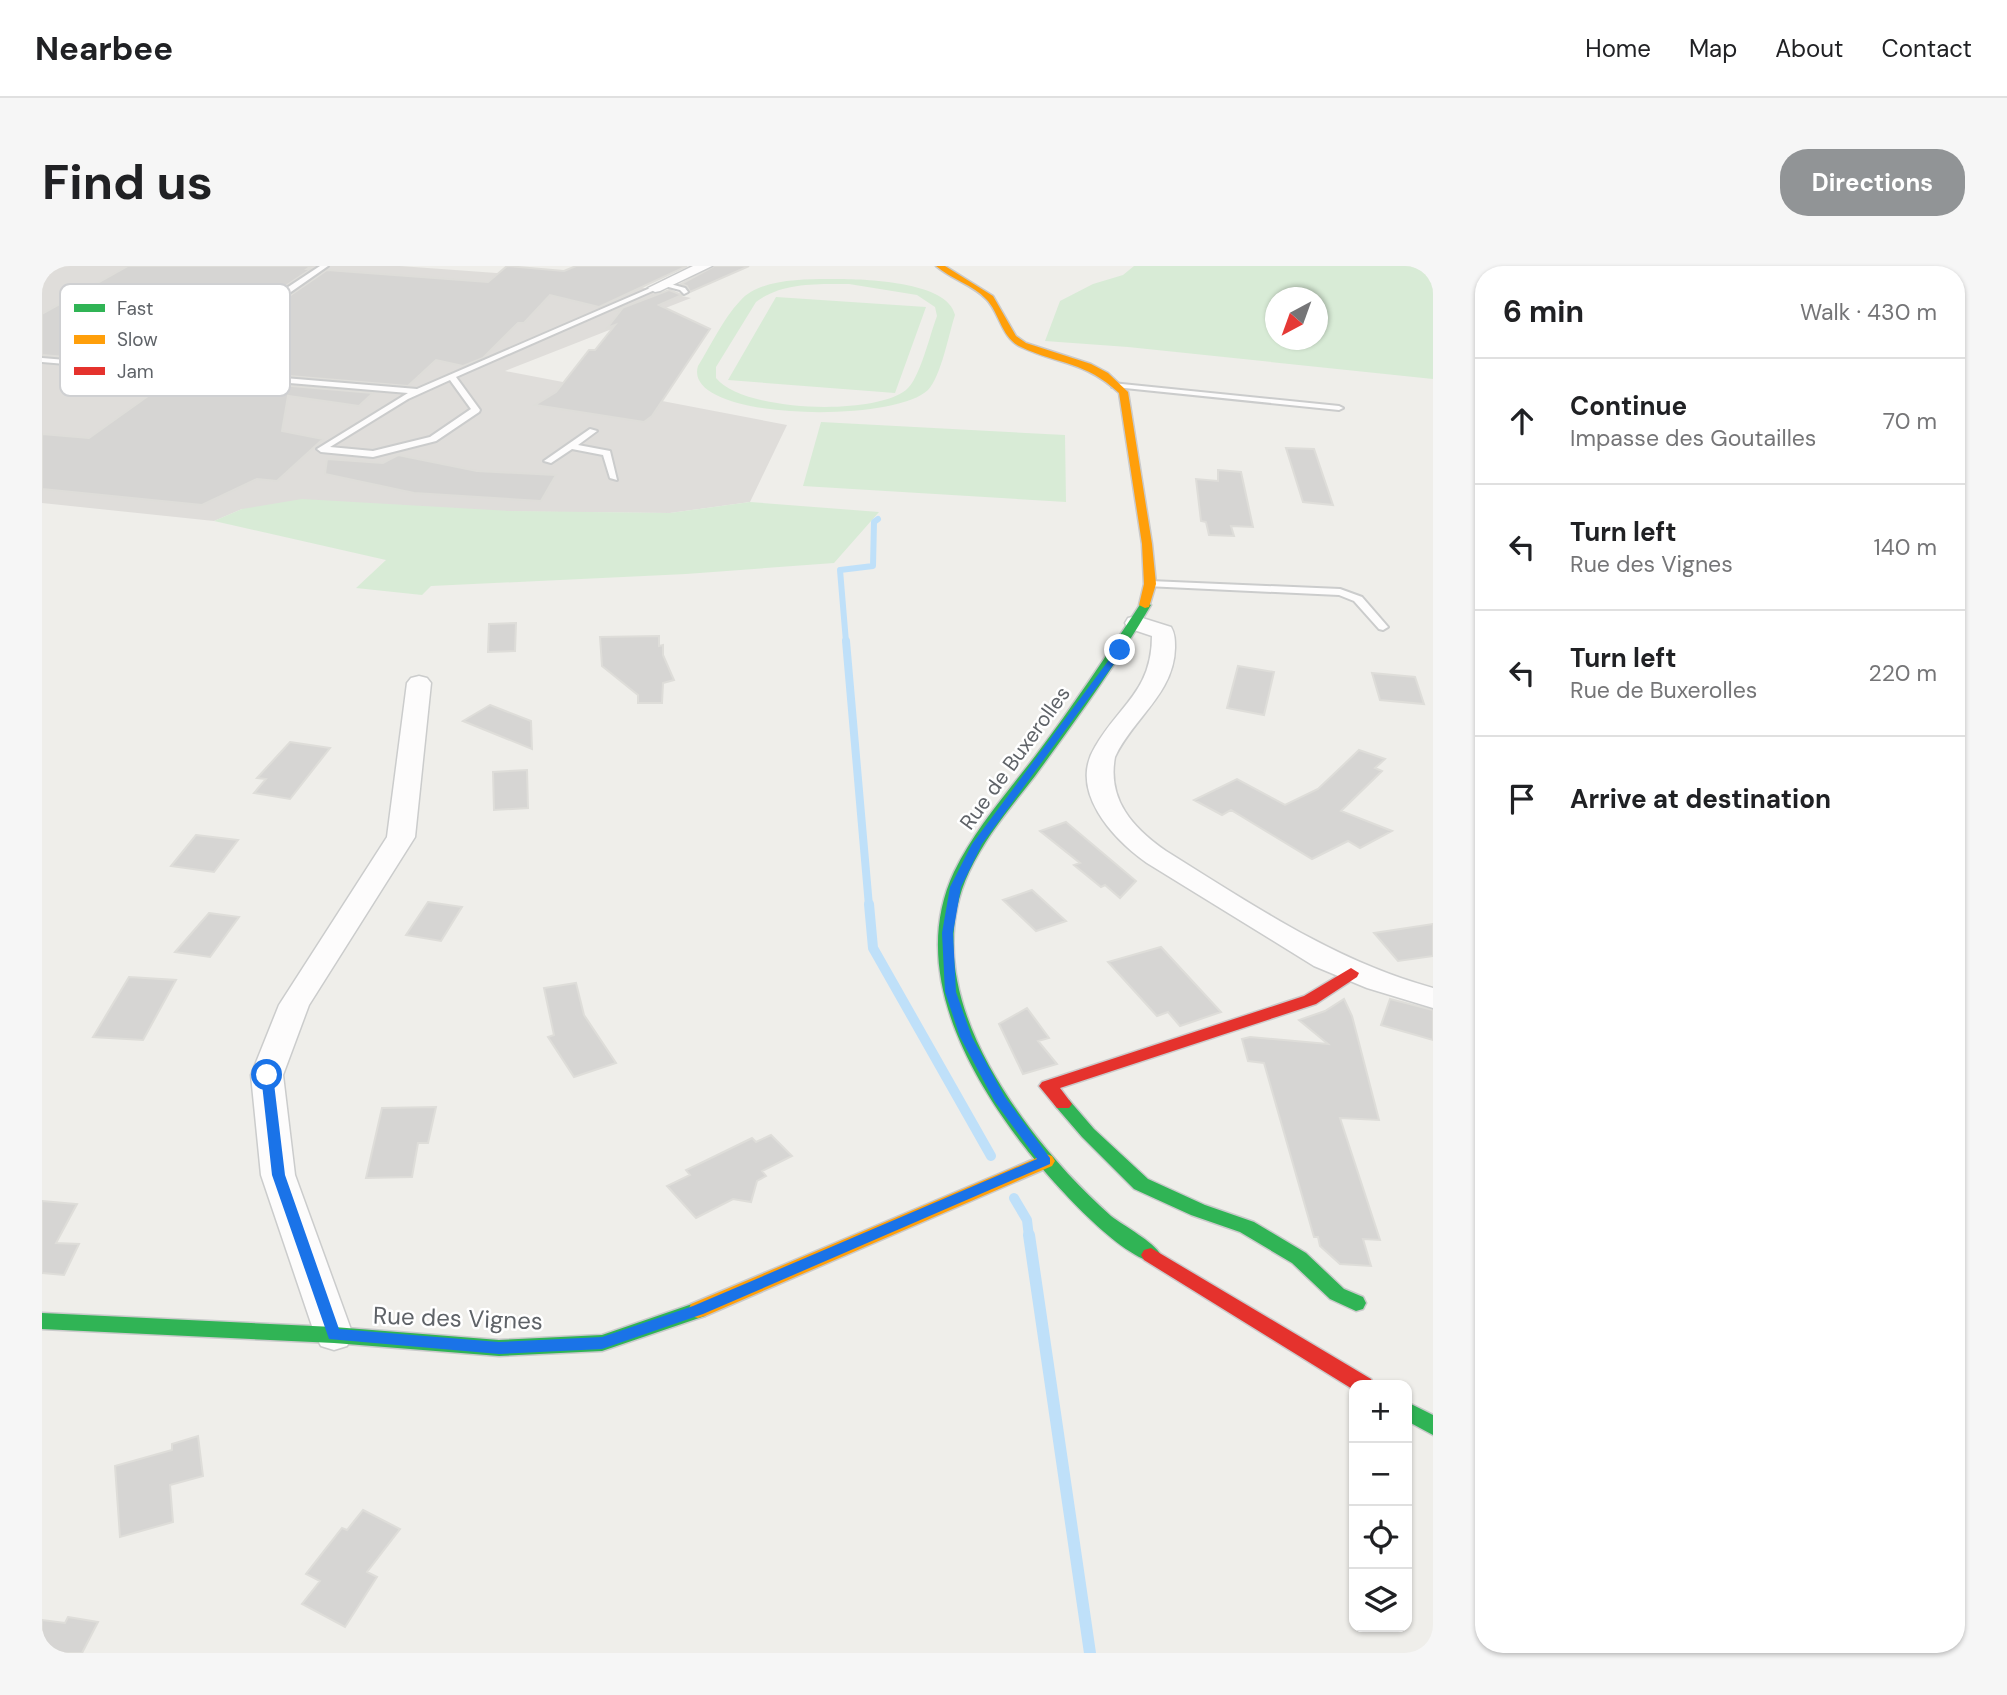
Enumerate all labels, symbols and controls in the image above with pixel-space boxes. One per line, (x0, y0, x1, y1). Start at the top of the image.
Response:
text: Nearbee (35, 27, 173, 70)
text: Home (1585, 33, 1651, 64)
text: Map (1689, 33, 1737, 64)
text: About (1775, 33, 1844, 64)
text: Contact (1882, 33, 1972, 64)
button: Directions (1780, 149, 1965, 216)
text: Find us (42, 150, 213, 214)
legend (60, 284, 290, 396)
north arrow (1265, 287, 1328, 350)
text: 6 min (1503, 292, 1584, 331)
text: Fast (117, 296, 153, 321)
text: Walk · 430 m (1800, 297, 1937, 327)
text: Slow (117, 327, 158, 352)
text: Jam (117, 359, 154, 384)
text: Continue (1570, 389, 1687, 423)
icon: ahead (1503, 402, 1541, 440)
text: 70 m (1883, 406, 1937, 436)
text: Impasse des Goutailles (1570, 423, 1816, 453)
text: Turn left (1570, 515, 1677, 549)
icon: left (1503, 528, 1541, 566)
text: 140 m (1874, 532, 1937, 562)
text: Rue des Vignes (1570, 549, 1733, 579)
route end (1104, 634, 1135, 665)
text: Turn left (1570, 641, 1677, 675)
icon: left (1503, 654, 1541, 692)
text: 220 m (1868, 658, 1937, 688)
text: Rue de Buxerolles (1570, 675, 1757, 705)
street label: Rue de Buxerolles (953, 681, 1077, 835)
icon: arrive (1503, 780, 1541, 818)
text: Arrive at destination (1570, 782, 1831, 816)
route start (251, 1059, 282, 1090)
street label: Rue des Vignes (373, 1300, 543, 1336)
map controls (1349, 1380, 1412, 1632)
button: + (1349, 1380, 1412, 1443)
button: − (1349, 1443, 1412, 1506)
button: locate (1349, 1506, 1412, 1569)
button: layers (1349, 1569, 1412, 1632)

